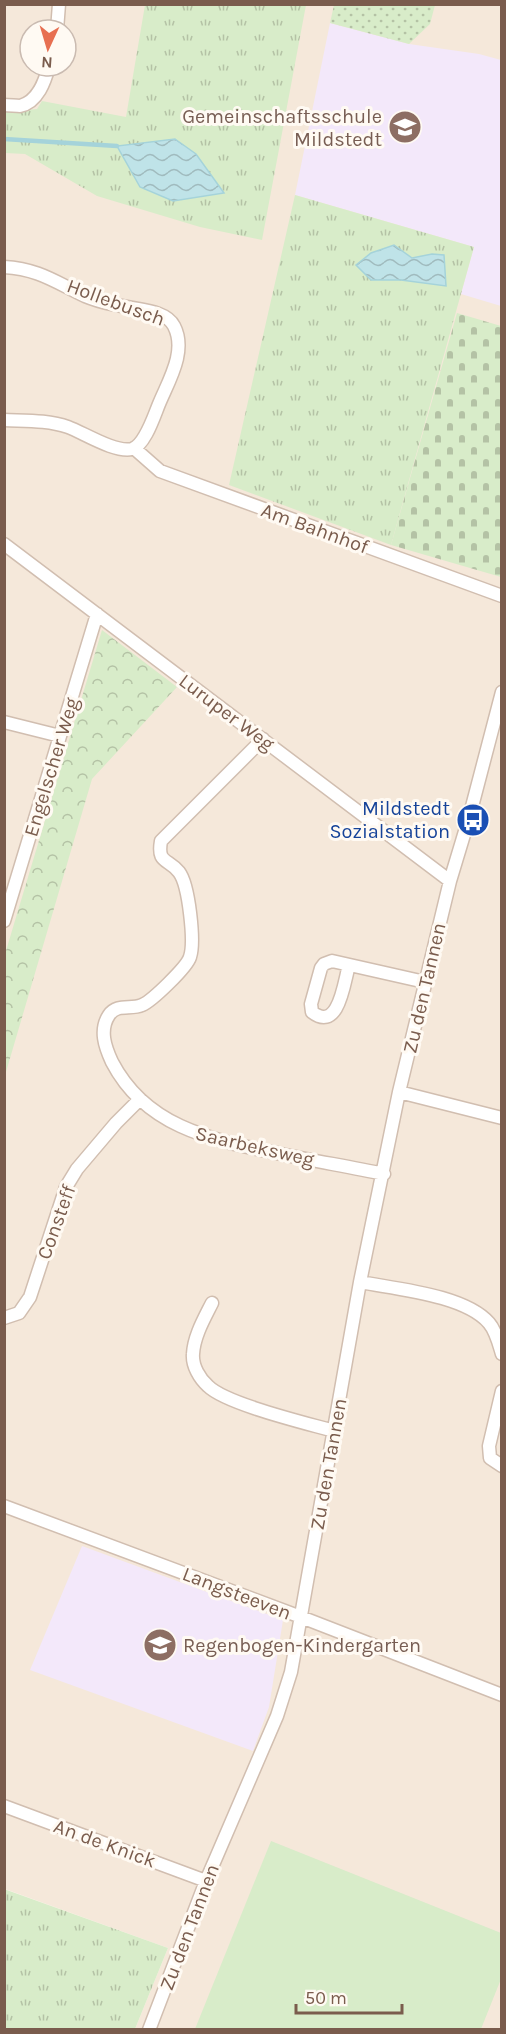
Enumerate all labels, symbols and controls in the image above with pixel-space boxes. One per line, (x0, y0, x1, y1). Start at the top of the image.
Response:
north arrow (18, 18, 78, 78)
text: N (41, 53, 53, 72)
place label: Gemeinschaftsschule Mildstedt (182, 105, 382, 151)
school or university icon: Gemeinschaftsschule Mildstedt (387, 109, 423, 145)
street label: Hollebusch (64, 274, 168, 331)
street label: Am Bahnhof (258, 498, 372, 559)
street label: Luruper Weg (174, 669, 279, 756)
street label: Engelscher Weg (19, 695, 84, 840)
place label: Mildstedt Sozialstation (329, 797, 450, 843)
bus stop icon: Mildstedt Sozialstation (455, 802, 491, 838)
street label: Zu den Tannen (398, 921, 451, 1056)
street label: Saarbeksweg (193, 1122, 317, 1171)
street label: Consteff (32, 1182, 81, 1262)
street label: Zu den Tannen (306, 1396, 351, 1532)
street label: Langsteeven (179, 1562, 294, 1625)
school or university icon: Regenbogen-Kindergarten (142, 1627, 178, 1663)
place label: Regenbogen-Kindergarten (183, 1634, 421, 1657)
street label: An de Knick (51, 1814, 159, 1873)
street label: Zu den Tannen (155, 1861, 224, 1994)
scale bar (296, 1977, 402, 2015)
text: 50 m (305, 1987, 347, 2009)

